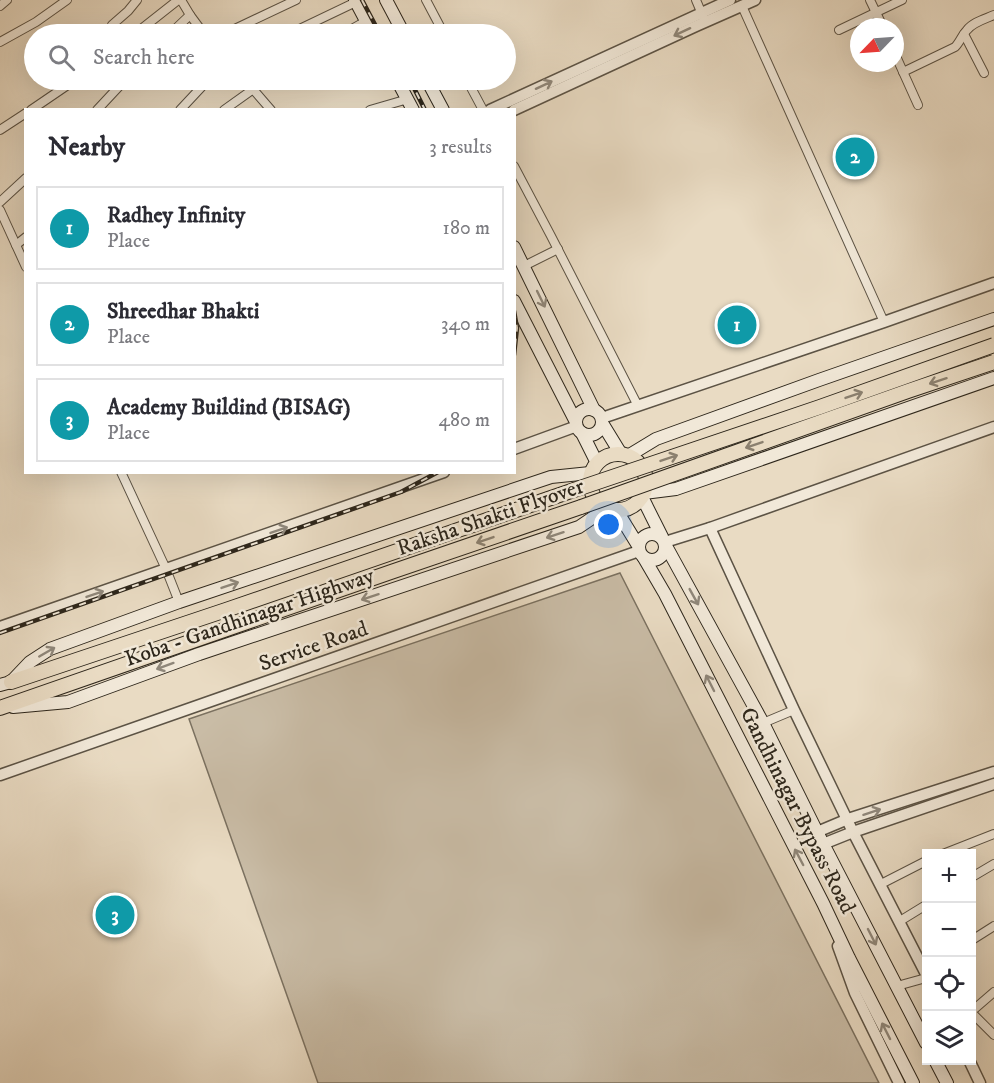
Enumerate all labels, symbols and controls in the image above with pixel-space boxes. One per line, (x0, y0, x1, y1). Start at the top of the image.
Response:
north arrow (850, 18, 904, 72)
search box (24, 24, 516, 90)
one-way arrow (674, 27, 692, 39)
icon: search (45, 41, 78, 74)
text: Search here (93, 44, 195, 71)
one-way arrow (534, 79, 552, 90)
text: Nearby (48, 131, 125, 164)
pin: 2 (836, 134, 874, 180)
text: 3 results (429, 135, 492, 160)
text: Radhey Infinity (107, 202, 245, 229)
text: 1 (66, 216, 73, 241)
text: 180 m (443, 216, 490, 241)
text: Place (107, 229, 150, 254)
one-way arrow (535, 290, 547, 308)
text: Shreedhar Bhakti (107, 298, 259, 325)
pin: 1 (718, 302, 756, 348)
text: 2 (65, 312, 74, 337)
text: 340 m (441, 312, 490, 337)
text: Place (107, 325, 150, 350)
one-way arrow (930, 376, 948, 387)
one-way arrow (844, 388, 863, 399)
text: Academy Buildind (BISAG) (107, 394, 351, 421)
text: 3 (66, 408, 73, 433)
text: 480 m (438, 408, 490, 433)
text: Place (107, 421, 150, 446)
one-way arrow (745, 440, 764, 451)
one-way arrow (659, 451, 678, 462)
street label: Raksha Shakti Flyover (393, 472, 588, 562)
your location (594, 510, 623, 539)
one-way arrow (269, 523, 288, 534)
one-way arrow (546, 530, 565, 541)
one-way arrow (477, 535, 495, 546)
street label: Koba - Gandhinagar Highway (121, 562, 378, 673)
one-way arrow (220, 578, 239, 589)
one-way arrow (85, 588, 104, 599)
one-way arrow (688, 588, 700, 605)
one-way arrow (361, 592, 380, 603)
street label: Service Road (256, 615, 371, 678)
one-way arrow (38, 646, 55, 658)
one-way arrow (157, 661, 175, 672)
one-way arrow (704, 675, 716, 692)
street label: Gandhinagar Bypass Road (734, 703, 861, 918)
one-way arrow (862, 806, 881, 817)
one-way arrow (793, 848, 804, 866)
map controls (922, 849, 976, 1065)
button: + (922, 849, 976, 903)
pin: 3 (96, 892, 134, 938)
button: − (922, 903, 976, 957)
one-way arrow (867, 928, 878, 946)
button: locate (922, 957, 976, 1011)
button: layers (922, 1011, 976, 1065)
one-way arrow (880, 1022, 892, 1040)

